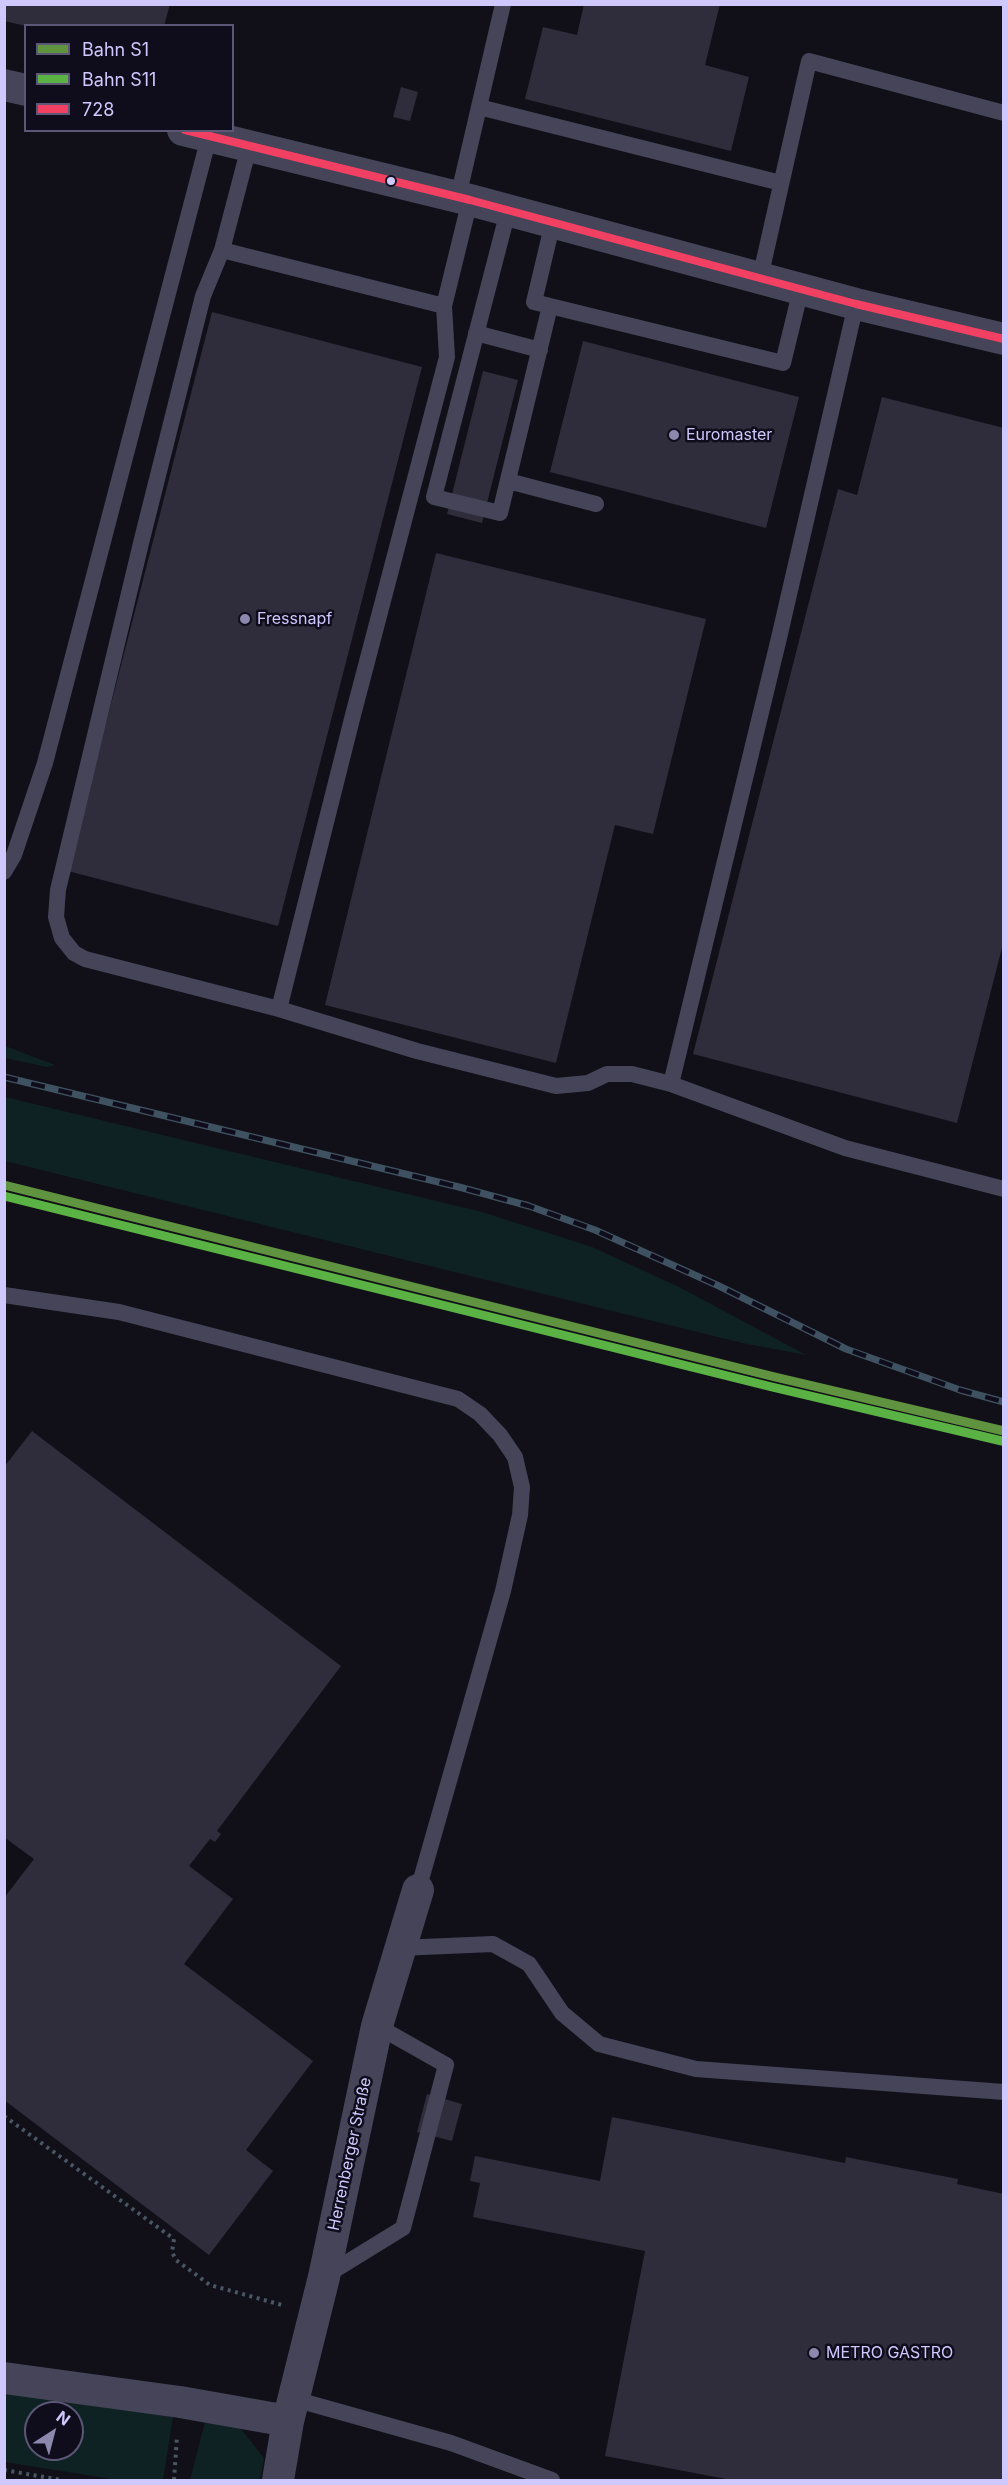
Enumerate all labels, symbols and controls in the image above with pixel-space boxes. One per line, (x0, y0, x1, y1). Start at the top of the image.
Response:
legend (24, 24, 234, 132)
text: Bahn S1 (82, 39, 149, 60)
text: Bahn S11 (82, 69, 156, 90)
text: 728 (82, 99, 114, 120)
unlabelled marker (385, 175, 397, 187)
place label: Euromaster (686, 425, 772, 445)
marker: Euromaster (667, 428, 681, 442)
place label: Fressnapf (257, 609, 332, 629)
marker: Fressnapf (238, 612, 252, 626)
street label: Herrenberger Straße (324, 2076, 376, 2232)
place label: METRO GASTRO (826, 2343, 953, 2363)
marker: METRO GASTRO (807, 2346, 821, 2360)
north arrow (24, 2401, 84, 2461)
text: N (53, 2406, 74, 2430)

